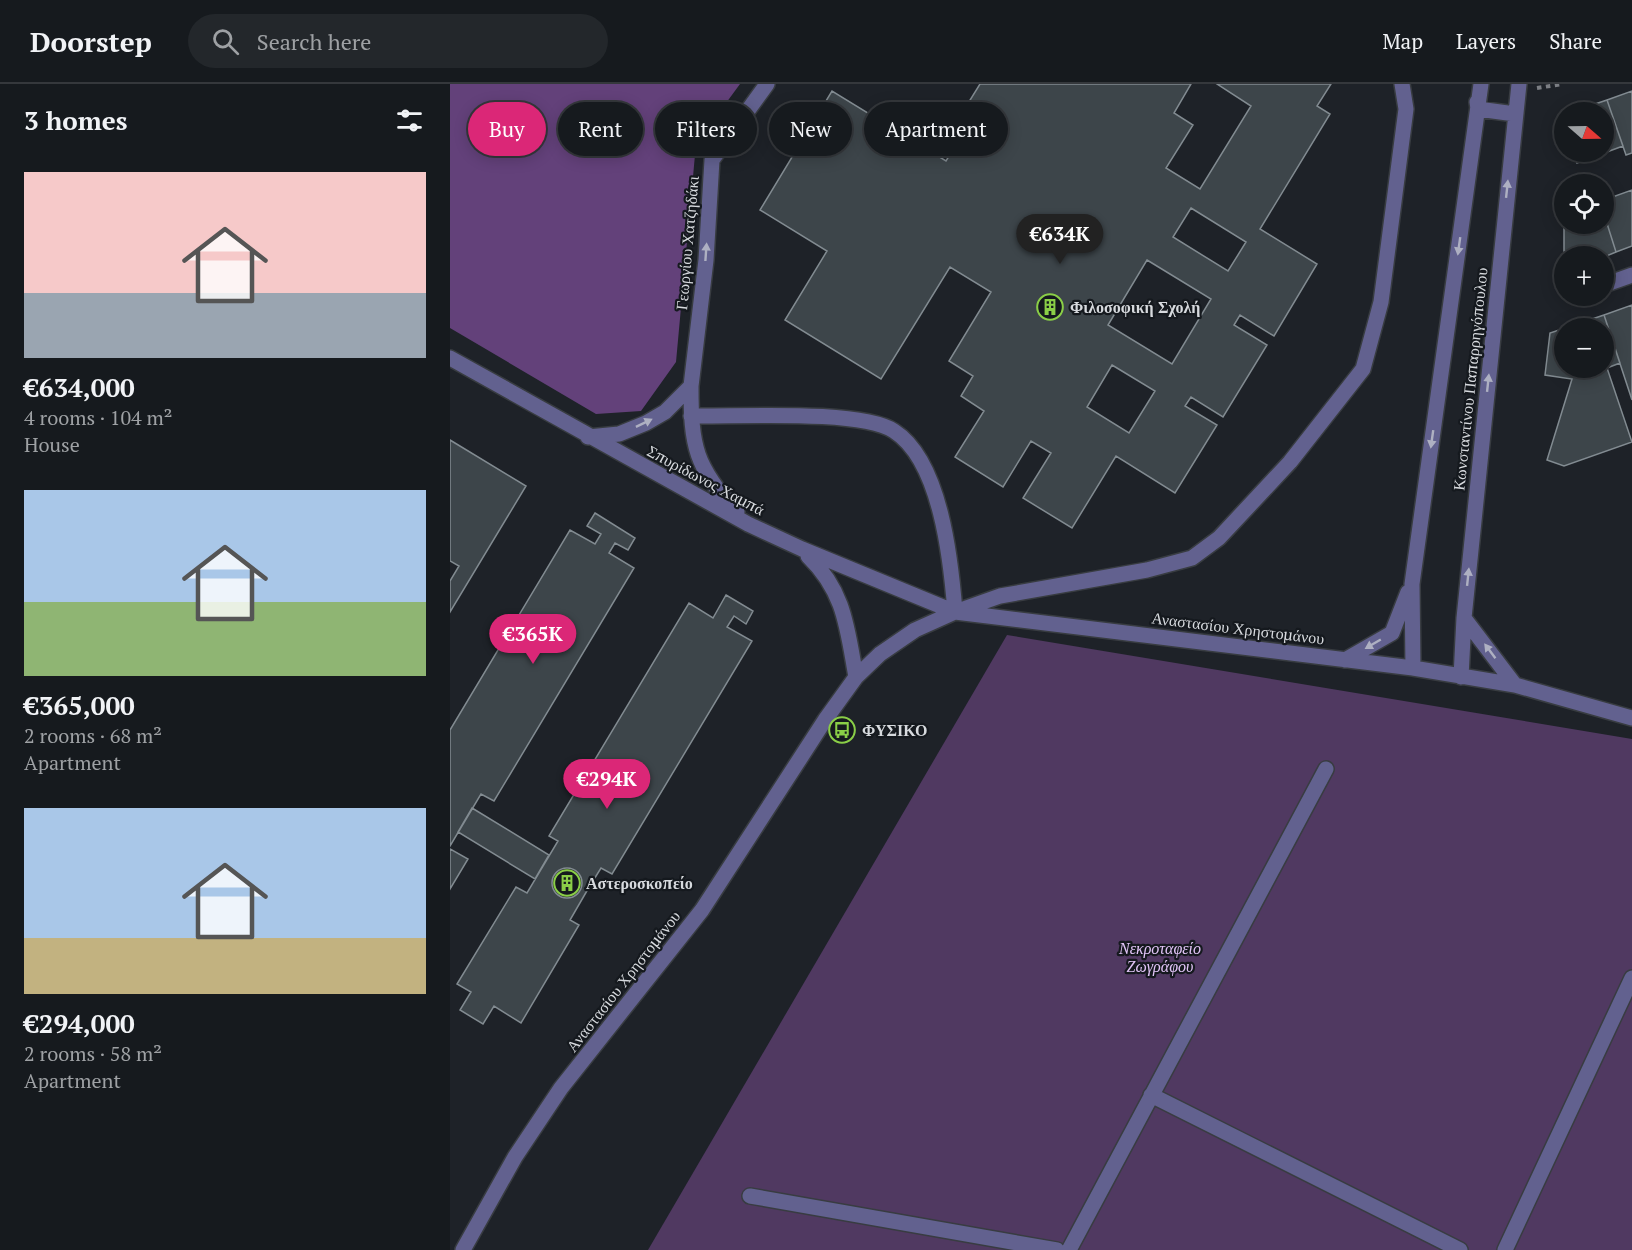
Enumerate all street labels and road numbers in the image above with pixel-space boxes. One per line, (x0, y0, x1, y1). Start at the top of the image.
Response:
street label: Γεωργίου Χατζηδάκι (670, 174, 704, 311)
street label: Κωνσταντίνου Παπαρρηγόπουλου (1447, 266, 1493, 492)
street label: Σπυρίδωνος Χαμπά (643, 440, 769, 521)
street label: Αναστασίου Χρηστομάνου (1150, 606, 1326, 650)
street label: Αναστασίου Χρηστομάνου (561, 906, 685, 1056)

